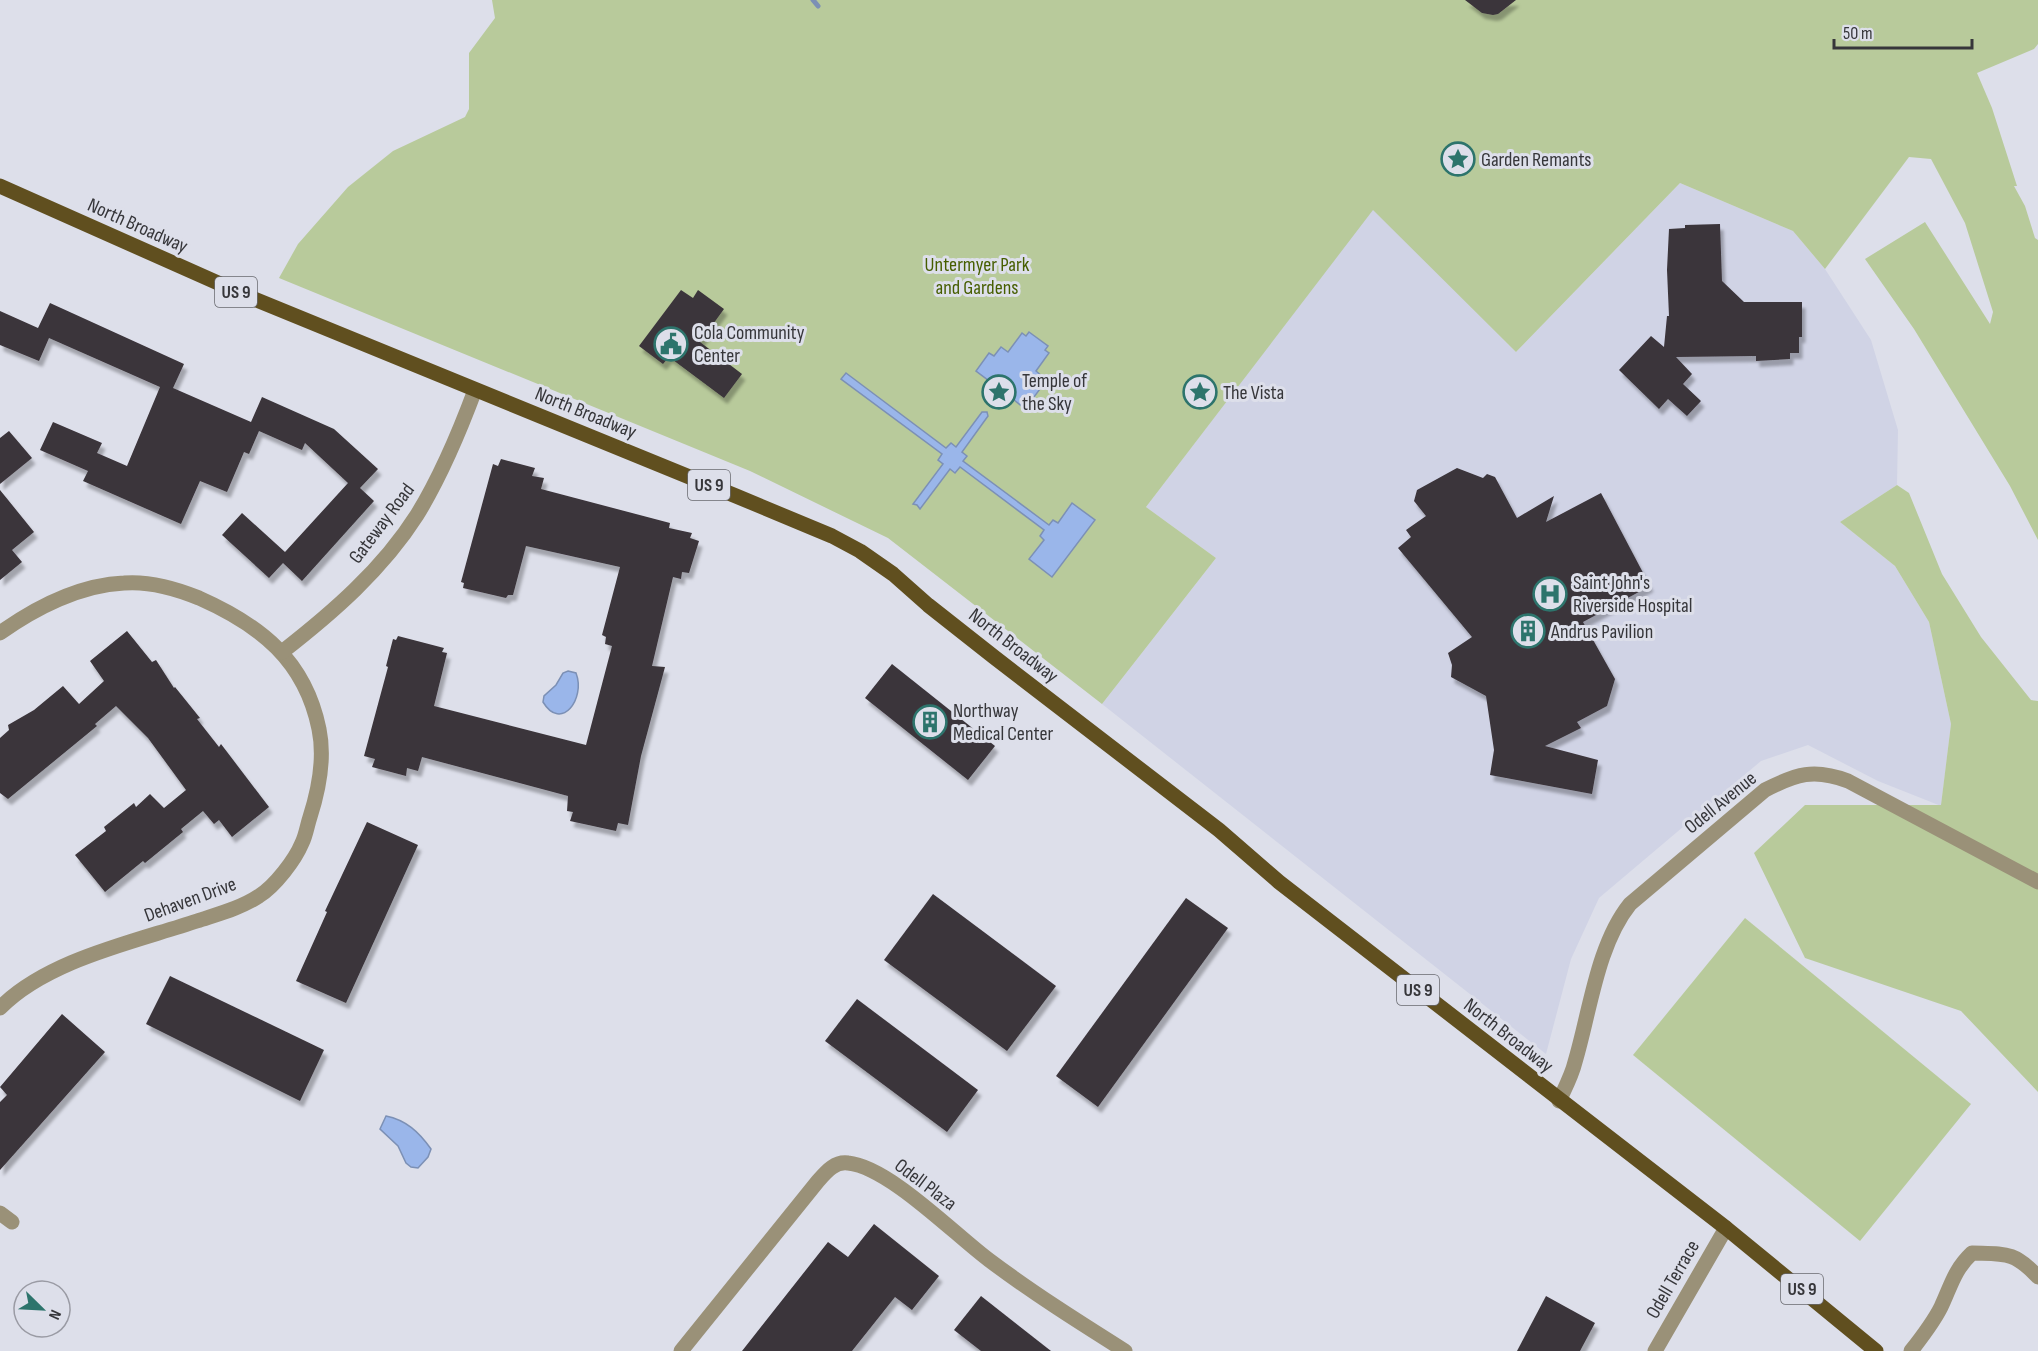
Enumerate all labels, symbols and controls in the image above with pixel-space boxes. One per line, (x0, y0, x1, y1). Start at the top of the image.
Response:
scale bar (1834, 12, 1972, 50)
text: 50 m (1843, 23, 1873, 44)
place icon: Garden Remants (1440, 141, 1476, 177)
place label: Garden Remants (1481, 148, 1592, 172)
street label: North Broadway (84, 193, 192, 259)
park label: Untermyer Park and Gardens (925, 253, 1030, 300)
road number: US 9 (215, 277, 257, 307)
place label: Cola Community Center (694, 321, 805, 368)
public building icon: Cola Community Center (653, 326, 689, 362)
place label: Temple of the Sky (1022, 369, 1087, 416)
place icon: Temple of the Sky (981, 374, 1017, 410)
place icon: The Vista (1182, 374, 1218, 410)
place label: The Vista (1223, 381, 1284, 405)
street label: North Broadway (531, 382, 640, 444)
road number: US 9 (688, 470, 730, 500)
street label: Gateway Road (344, 479, 420, 568)
place label: Saint John's Riverside Hospital (1573, 571, 1693, 618)
hospital icon: Saint John's Riverside Hospital (1532, 576, 1568, 612)
street label: North Broadway (964, 603, 1063, 688)
building icon: Andrus Pavilion (1510, 613, 1546, 649)
place label: Andrus Pavilion (1550, 620, 1653, 644)
place label: Northway Medical Center (953, 699, 1054, 746)
building icon: Northway Medical Center (912, 704, 948, 740)
street label: Odell Avenue (1680, 766, 1762, 839)
street label: Dehaven Drive (141, 872, 240, 928)
road number: US 9 (1397, 975, 1439, 1005)
street label: North Broadway (1459, 993, 1558, 1078)
street label: Odell Plaza (890, 1154, 961, 1216)
street label: Odell Terrace (1641, 1236, 1705, 1323)
road number: US 9 (1781, 1274, 1823, 1304)
north arrow (12, 1279, 72, 1339)
text: N (44, 1307, 65, 1322)

